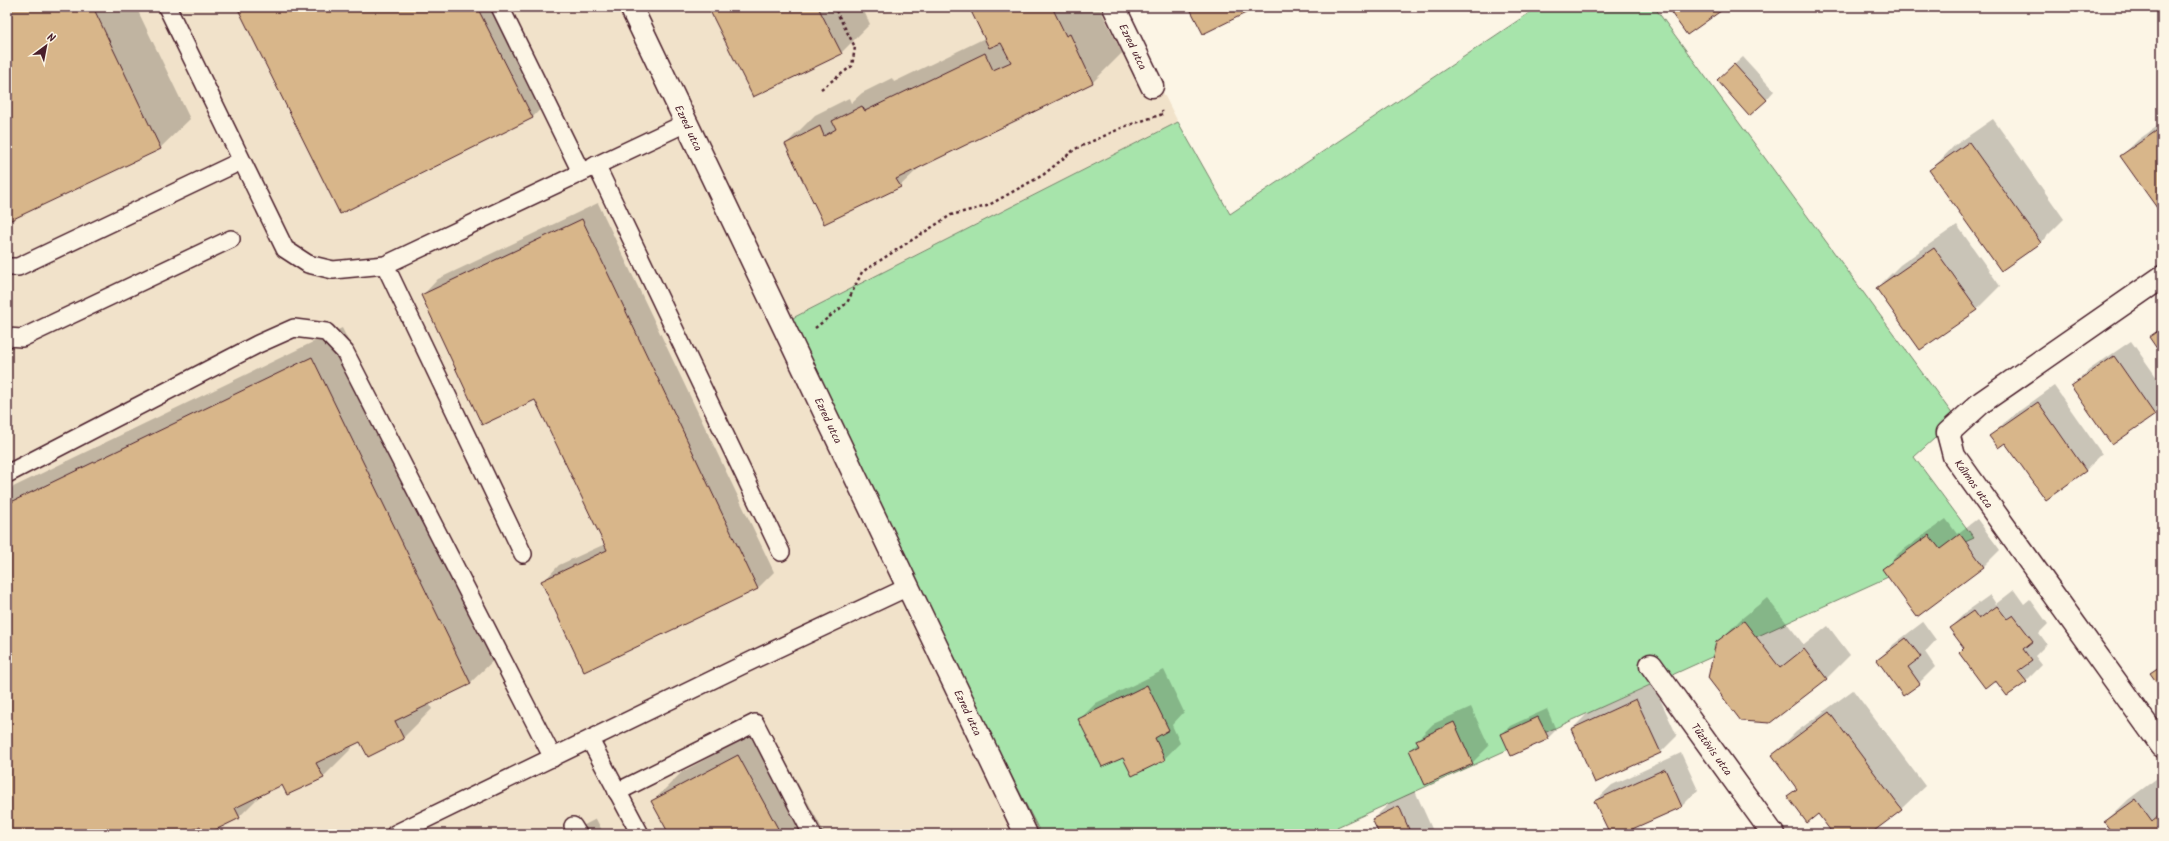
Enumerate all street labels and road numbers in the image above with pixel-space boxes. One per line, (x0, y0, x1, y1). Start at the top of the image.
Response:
street label: Ezred utca (1113, 21, 1151, 73)
street label: Ezred utca (669, 102, 707, 155)
street label: Ezred utca (809, 395, 846, 447)
street label: Kálmos utca (1949, 456, 1997, 513)
street label: Ezred utca (948, 687, 986, 739)
street label: Tűztövis utca (1686, 720, 1736, 780)

